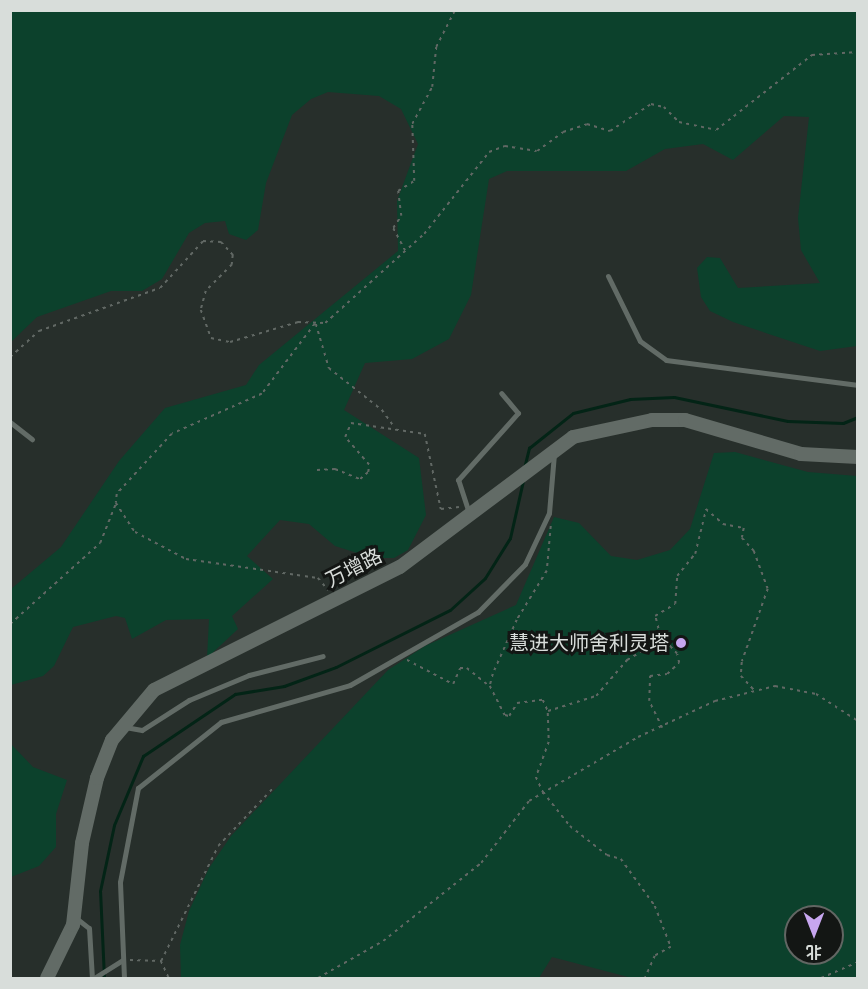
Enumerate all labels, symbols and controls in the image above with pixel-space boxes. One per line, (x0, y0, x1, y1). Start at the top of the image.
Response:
street label: 万增路 (322, 544, 386, 592)
place label: 慧进大师舍利灵塔 (509, 631, 669, 655)
marker: 慧进大师舍利灵塔 (674, 636, 688, 650)
north arrow (784, 905, 844, 965)
text: 北 (806, 941, 822, 962)

